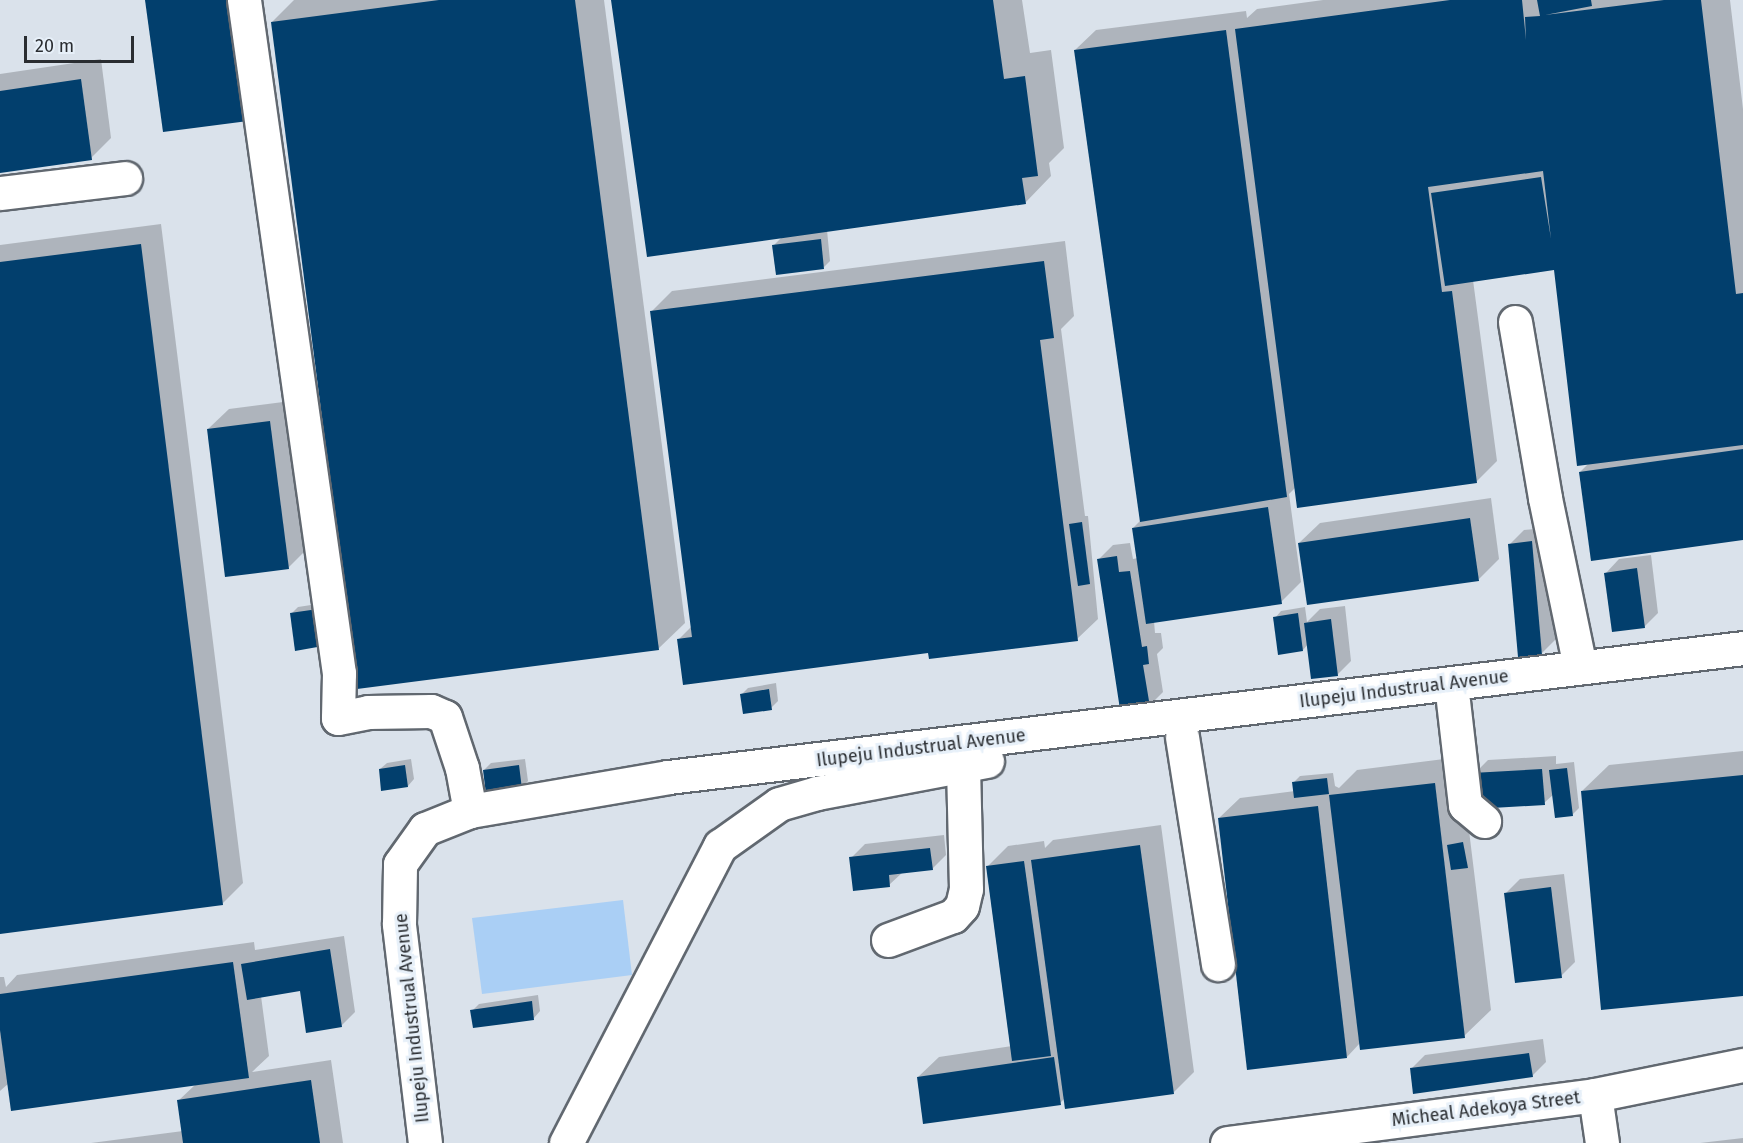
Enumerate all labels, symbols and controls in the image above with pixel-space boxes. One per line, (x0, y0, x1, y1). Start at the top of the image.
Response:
scale bar (27, 24, 136, 62)
text: 20 m (35, 35, 74, 57)
street label: Ilupeju Industrual Avenue (1298, 665, 1510, 713)
street label: Ilupeju Industrual Avenue (815, 724, 1027, 772)
street label: Ilupeju Industrual Avenue (390, 912, 434, 1124)
street label: Micheal Adekoya Street (1390, 1087, 1582, 1131)

